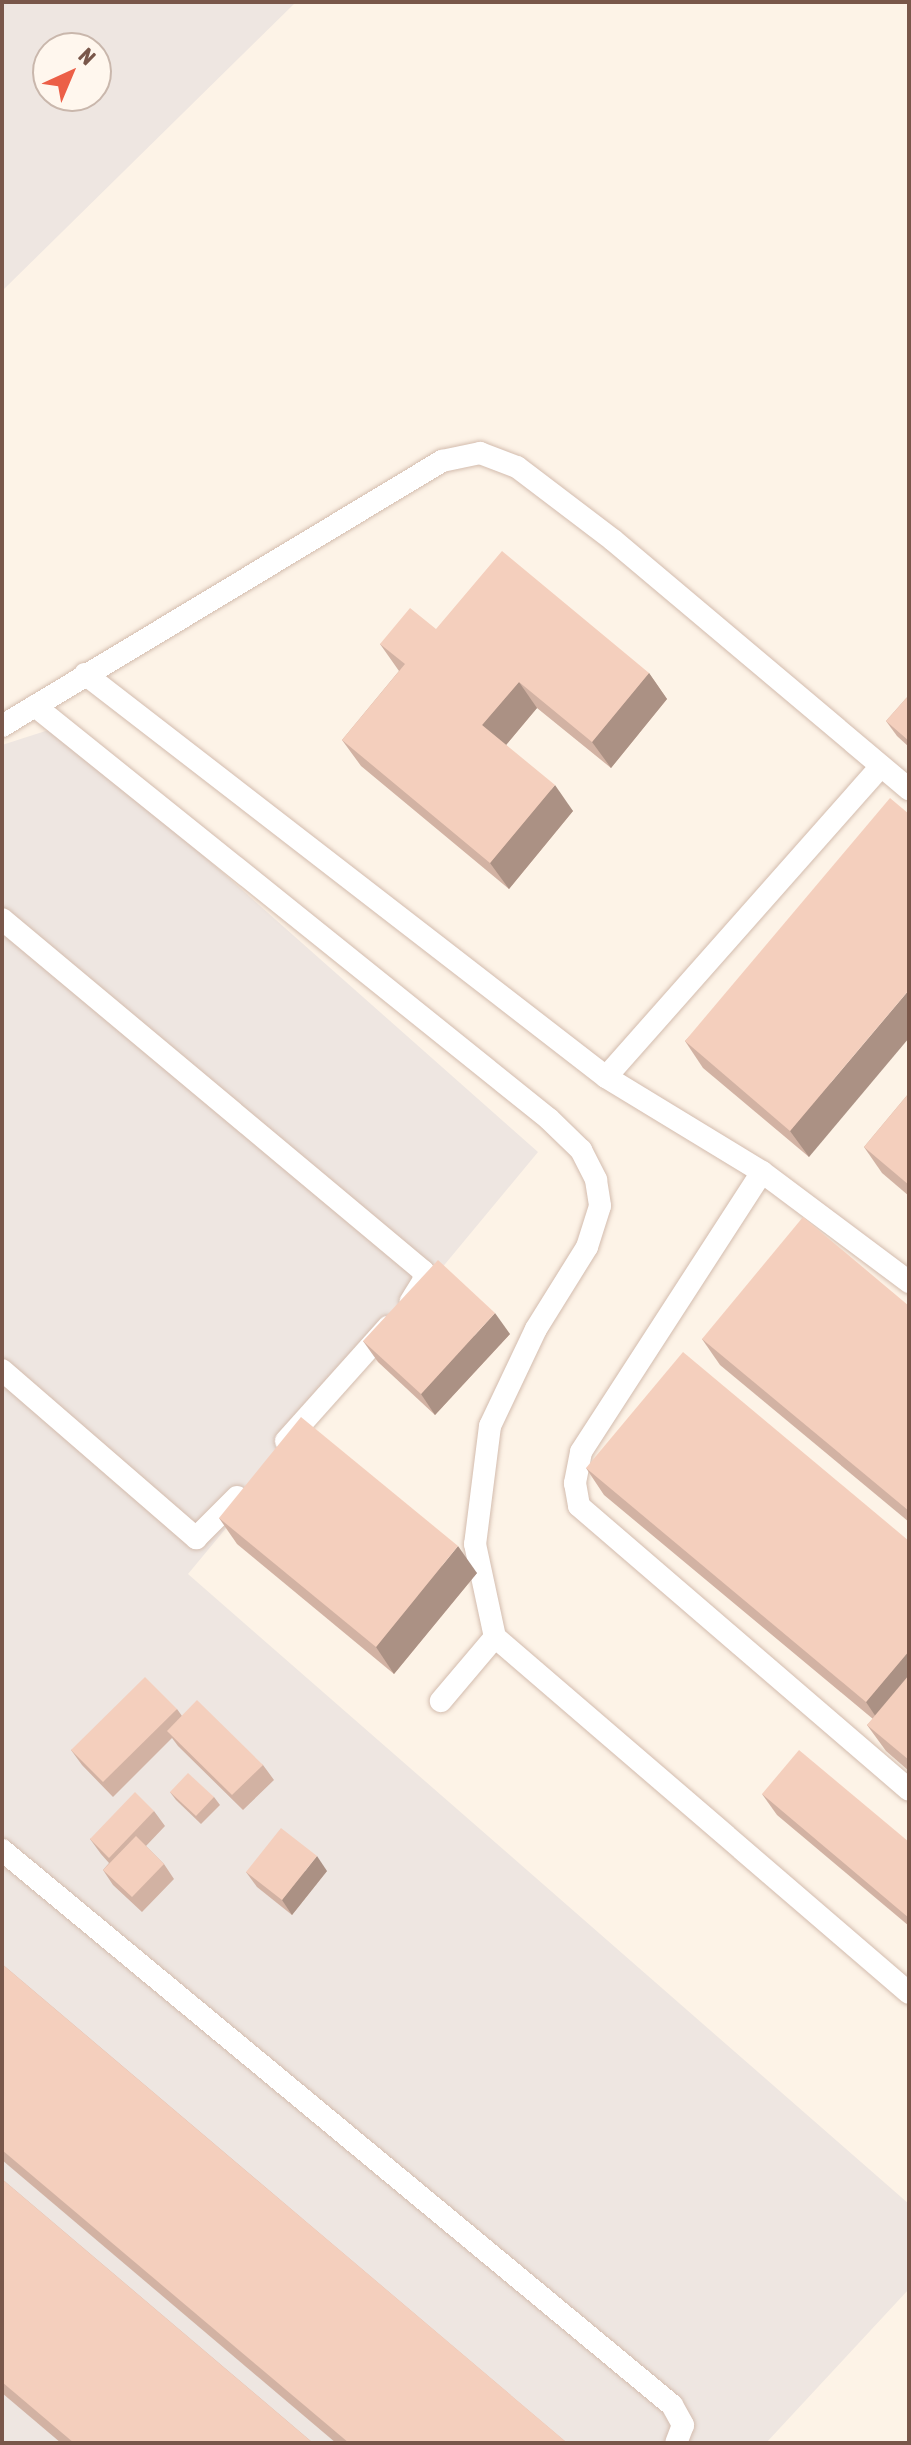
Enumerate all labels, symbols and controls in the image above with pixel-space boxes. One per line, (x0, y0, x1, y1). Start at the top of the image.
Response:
north arrow (32, 32, 112, 112)
text: N (74, 42, 101, 70)

